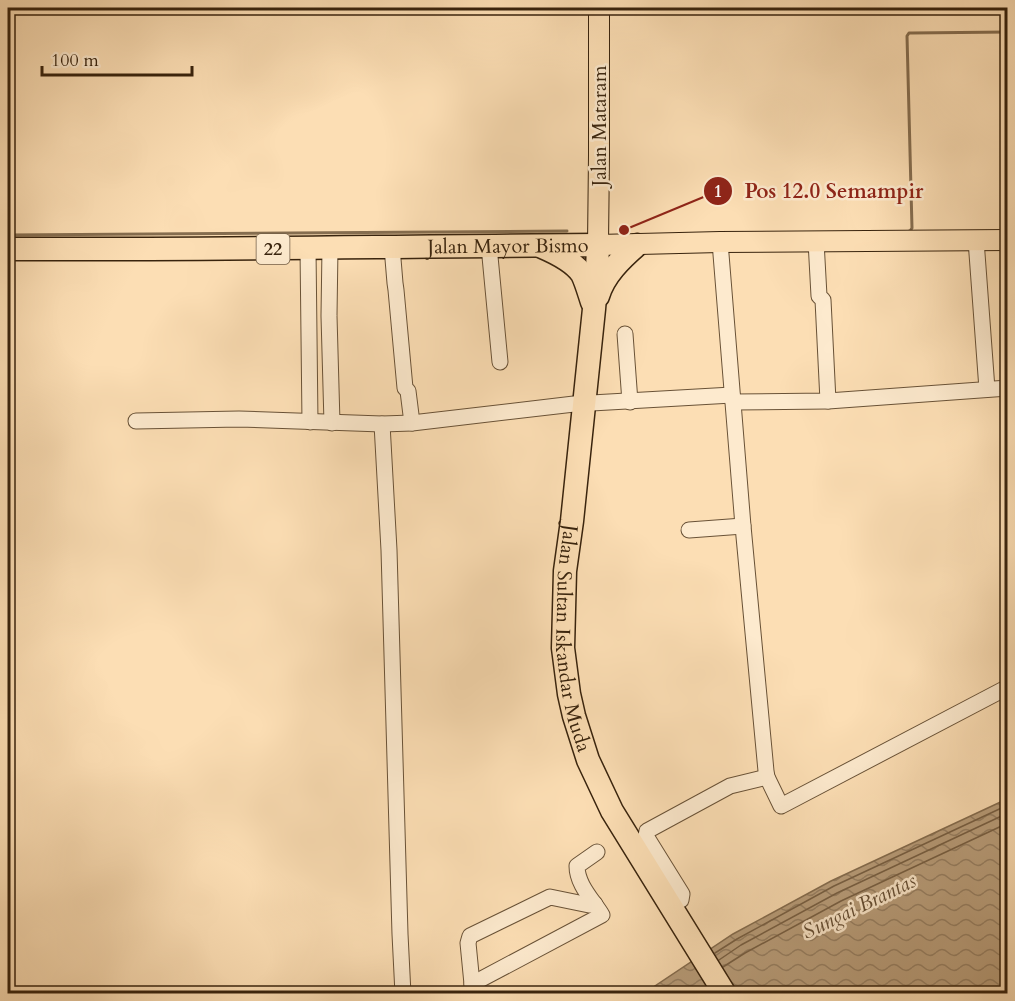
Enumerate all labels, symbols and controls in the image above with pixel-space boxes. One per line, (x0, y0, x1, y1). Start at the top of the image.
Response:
scale bar (42, 39, 192, 77)
text: 100 m (51, 48, 99, 73)
street label: Jalan Mataram (586, 65, 613, 190)
callout: Pos 12.0 Semampir (703, 171, 936, 210)
text: Pos 12.0 Semampir (744, 177, 924, 206)
text: 1 (713, 179, 723, 204)
street label: Jalan Mayor Bismo (424, 232, 589, 260)
road number: 22 (256, 234, 290, 264)
street label: Jalan Sultan Iskandar Muda (549, 520, 598, 756)
water label: Sungai Brantas (797, 866, 921, 947)

